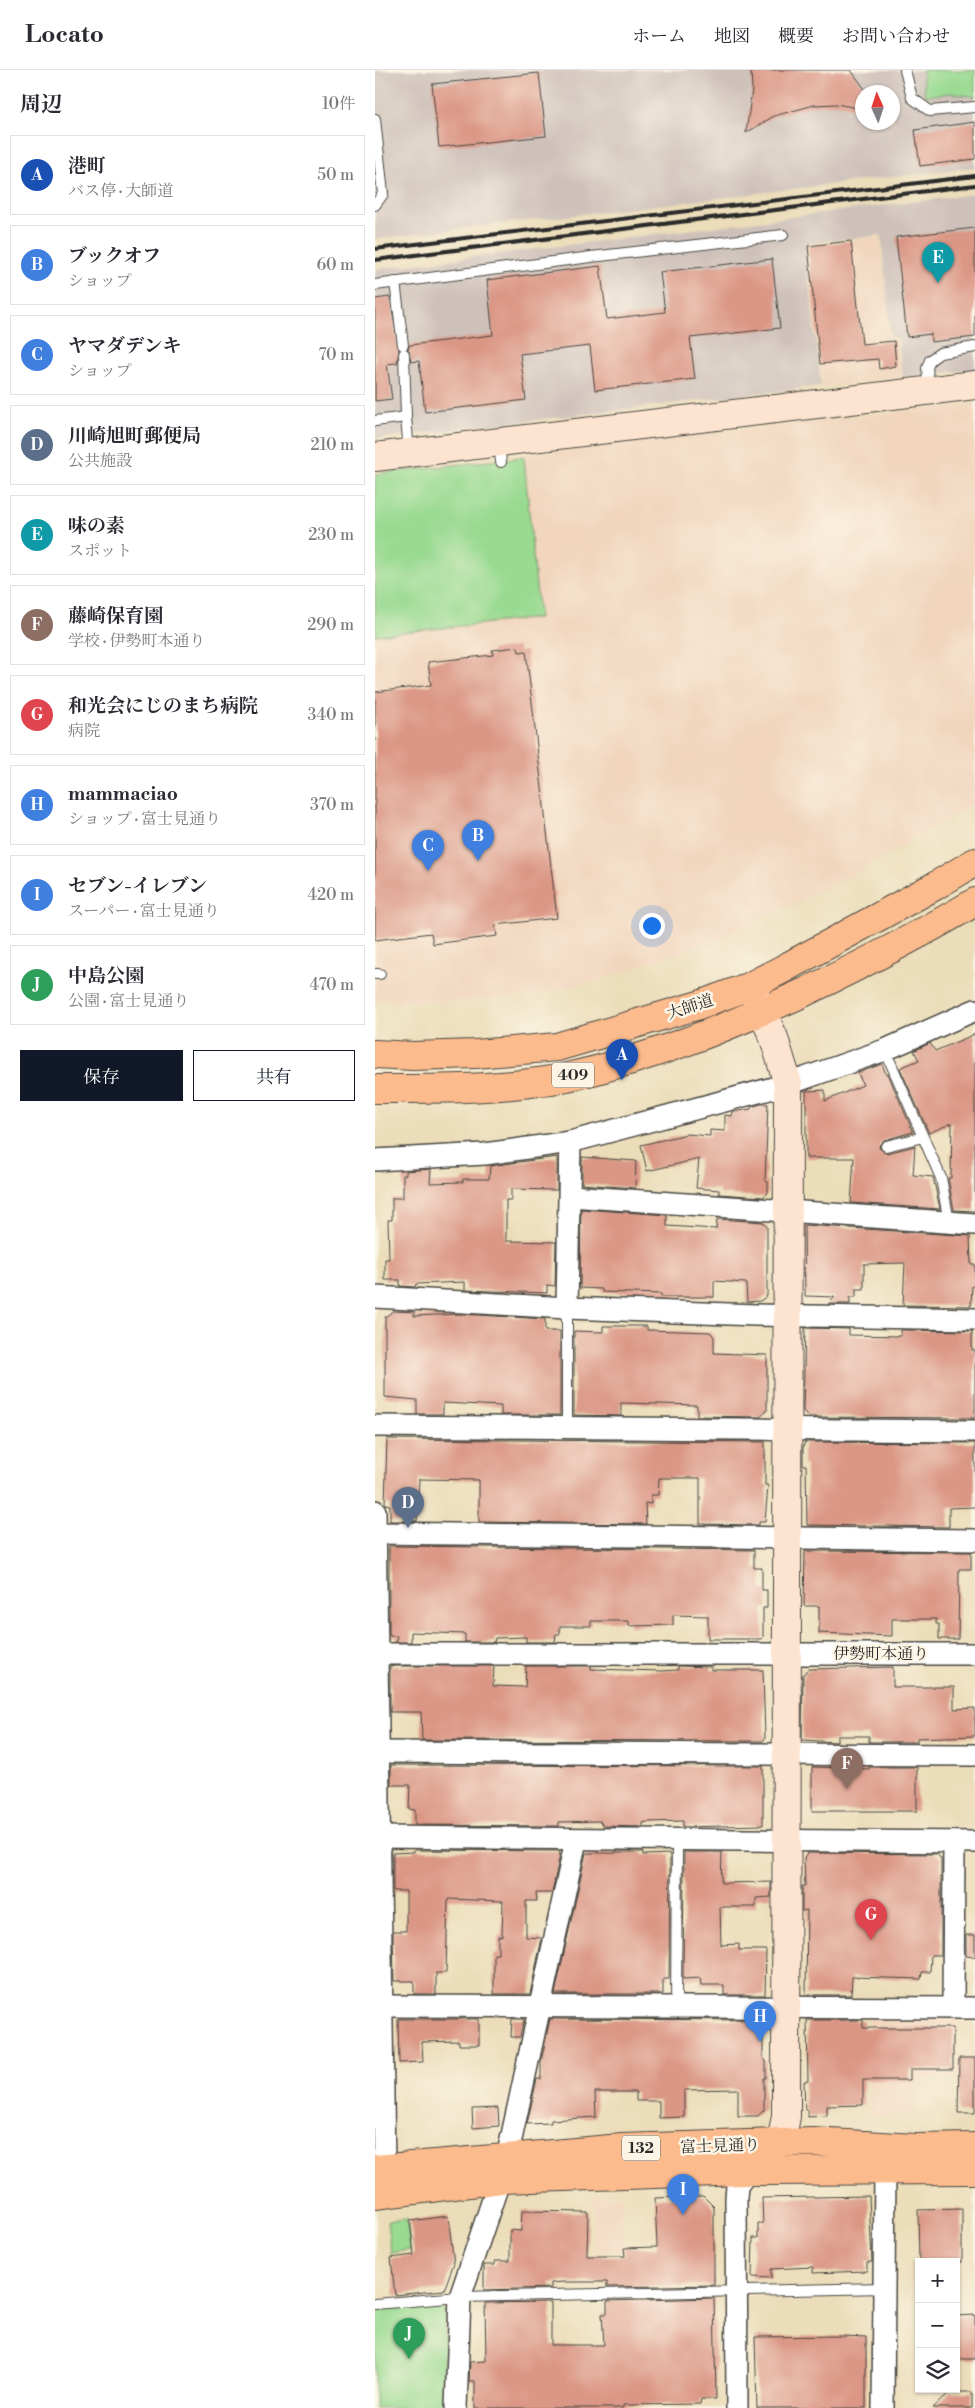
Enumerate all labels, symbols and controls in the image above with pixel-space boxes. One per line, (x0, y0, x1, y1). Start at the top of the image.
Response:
text: Locato (25, 20, 104, 50)
text: ホーム (632, 25, 686, 48)
text: 地図 (714, 25, 750, 48)
text: 概要 (778, 25, 814, 48)
text: お問い合わせ (842, 25, 950, 48)
north arrow (855, 85, 900, 130)
text: 周辺 (20, 92, 62, 118)
text: 10件 (322, 94, 355, 114)
text: 港町 (68, 154, 106, 178)
text: A (31, 165, 43, 185)
text: 50 m (317, 165, 354, 185)
text: バス停 · 大師道 (68, 181, 173, 201)
pin: E (922, 242, 954, 283)
text: ブックオフ (68, 244, 161, 268)
text: B (31, 255, 43, 275)
text: 60 m (316, 255, 354, 275)
text: ショップ (68, 271, 132, 291)
text: ヤマダデンキ (68, 334, 182, 358)
text: C (31, 345, 43, 365)
text: 70 m (318, 345, 354, 365)
text: ショップ (68, 361, 132, 381)
text: 川崎旭町郵便局 (68, 424, 201, 448)
text: D (31, 435, 43, 455)
text: 210 m (310, 435, 354, 455)
text: 公共施設 (68, 451, 132, 471)
text: 味の素 (68, 514, 125, 538)
text: E (31, 525, 43, 545)
text: 230 m (308, 525, 354, 545)
text: スポット (68, 541, 132, 561)
text: 藤崎保育園 (68, 604, 163, 628)
text: F (31, 615, 43, 635)
text: 290 m (307, 615, 354, 635)
text: 学校 · 伊勢町本通り (68, 631, 205, 651)
text: 和光会にじのまち病院 (68, 694, 258, 718)
text: G (31, 705, 43, 725)
text: 340 m (307, 705, 354, 725)
text: 病院 (68, 721, 100, 741)
text: mammaciao (68, 782, 178, 806)
text: H (30, 795, 44, 815)
text: 370 m (310, 795, 354, 815)
text: ショップ · 富士見通り (68, 809, 221, 829)
pin: B (462, 820, 494, 861)
pin: C (412, 830, 444, 871)
text: セブン-イレブン (68, 874, 207, 898)
text: I (34, 885, 40, 905)
text: 420 m (307, 885, 354, 905)
text: スーパー · 富士見通り (68, 901, 220, 921)
your location (639, 913, 665, 939)
text: 中島公園 (68, 964, 144, 988)
text: J (34, 975, 40, 995)
text: 470 m (310, 975, 354, 995)
street label: 大師道 (664, 990, 716, 1024)
text: 公園 · 富士見通り (68, 991, 189, 1011)
pin: A (606, 1039, 638, 1080)
button: 保存 (20, 1050, 183, 1101)
button: 共有 (193, 1050, 355, 1101)
road number: 409 (552, 1062, 594, 1088)
pin: D (392, 1487, 424, 1528)
street label: 伊勢町本通り (833, 1644, 929, 1664)
pin: F (831, 1748, 863, 1789)
pin: G (855, 1899, 887, 1940)
pin: H (744, 2001, 776, 2042)
street label: 富士見通り (680, 2135, 760, 2157)
road number: 132 (622, 2136, 660, 2160)
pin: I (667, 2174, 699, 2215)
map controls (915, 2258, 960, 2393)
button: + (915, 2258, 960, 2303)
button: − (915, 2303, 960, 2348)
pin: J (393, 2318, 425, 2359)
button: layers (915, 2348, 960, 2393)

